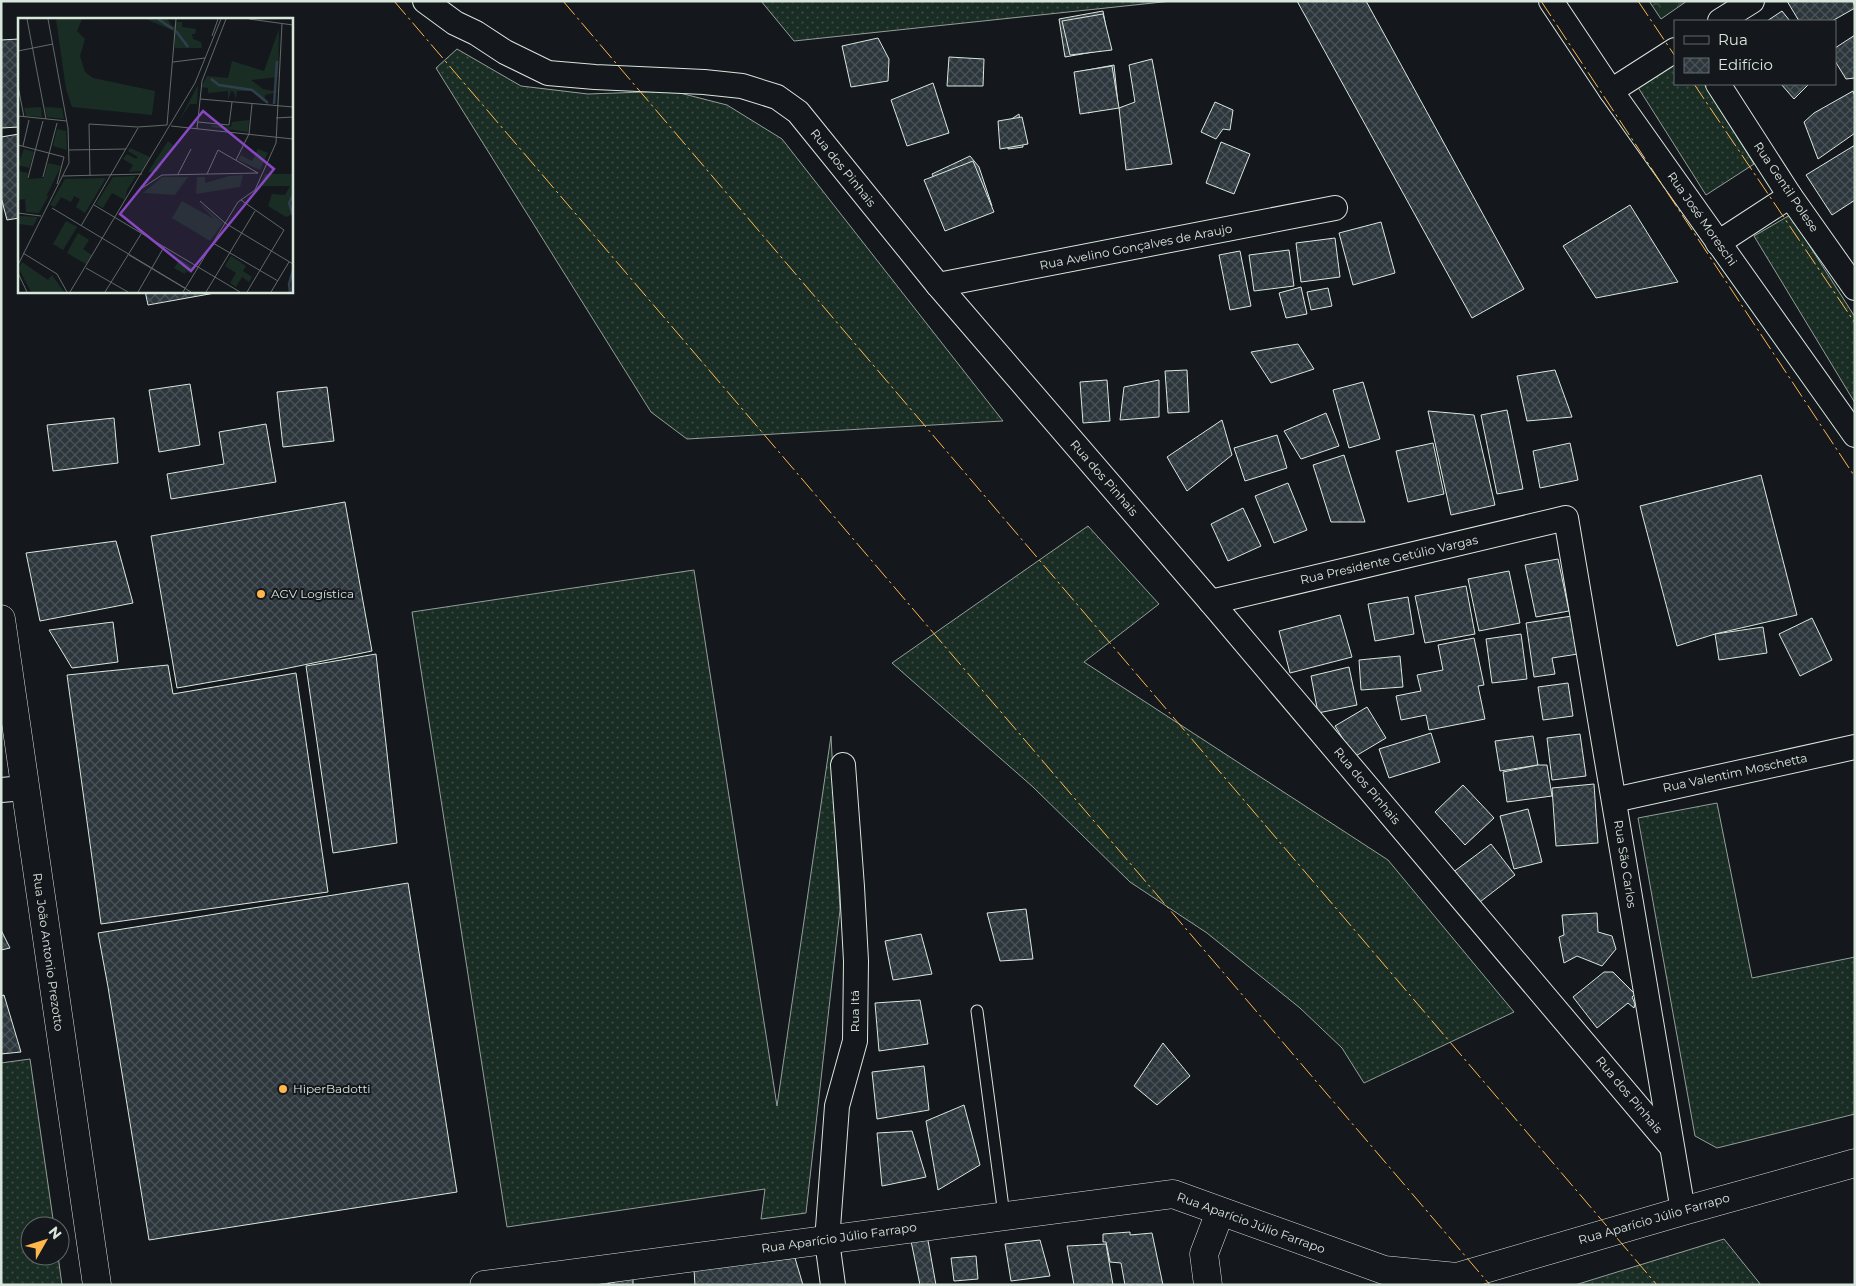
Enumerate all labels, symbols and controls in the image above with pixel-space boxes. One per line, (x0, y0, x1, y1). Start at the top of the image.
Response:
inset map (18, 18, 292, 292)
legend (1674, 20, 1836, 85)
text: Rua (1718, 30, 1748, 49)
text: Edifício (1718, 55, 1773, 74)
street label: Rua dos Pinhais (807, 126, 879, 210)
street label: Rua Gentil Polese (1751, 139, 1822, 235)
street label: Rua José Moreschi (1664, 169, 1741, 269)
street label: Rua Avelino Gonçalves de Araujo (1038, 220, 1234, 273)
street label: Rua dos Pinhais (1067, 437, 1142, 519)
street label: Rua Presidente Getúlio Vargas (1299, 532, 1479, 587)
place label: AGV Logística (271, 586, 354, 601)
marker: AGV Logística (255, 588, 267, 600)
street label: Rua dos Pinhais (1331, 744, 1404, 827)
street label: Rua Valentim Moschetta (1661, 750, 1809, 795)
street label: Rua São Carlos (1611, 819, 1640, 909)
street label: Rua João Antonio Prezotto (30, 872, 67, 1032)
street label: Rua Itá (847, 990, 862, 1032)
street label: Rua dos Pinhais (1593, 1053, 1666, 1136)
place label: HiperBadotti (293, 1081, 371, 1096)
marker: HiperBadotti (277, 1083, 289, 1095)
street label: Rua Aparício Júlio Farrapo (1175, 1189, 1327, 1256)
street label: Rua Aparício Júlio Farrapo (1576, 1190, 1731, 1247)
north arrow (20, 1216, 70, 1266)
street label: Rua Aparício Júlio Farrapo (760, 1219, 918, 1256)
text: N (45, 1223, 66, 1243)

